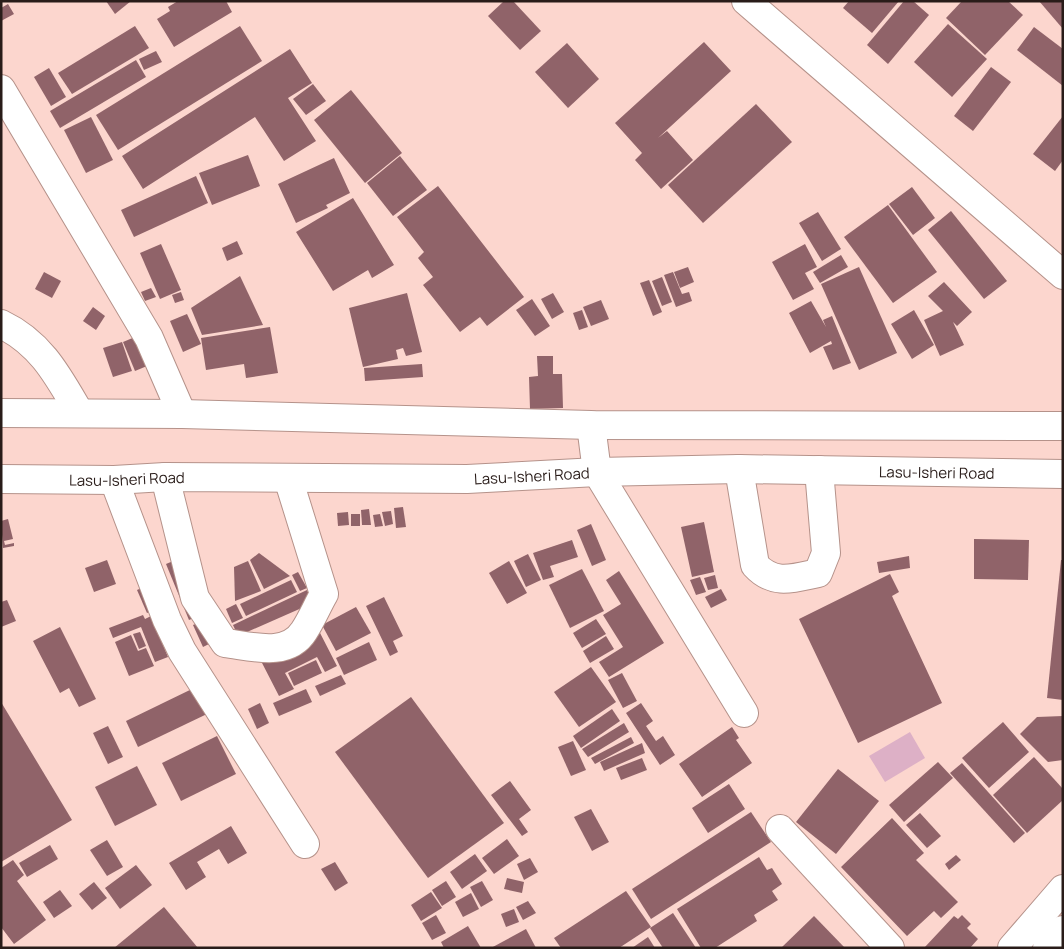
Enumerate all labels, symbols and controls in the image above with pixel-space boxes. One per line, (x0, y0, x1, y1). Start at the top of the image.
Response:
street label: Lasu-Isheri Road (879, 461, 995, 483)
street label: Lasu-Isheri Road (473, 462, 590, 489)
street label: Lasu-Isheri Road (69, 466, 185, 491)

